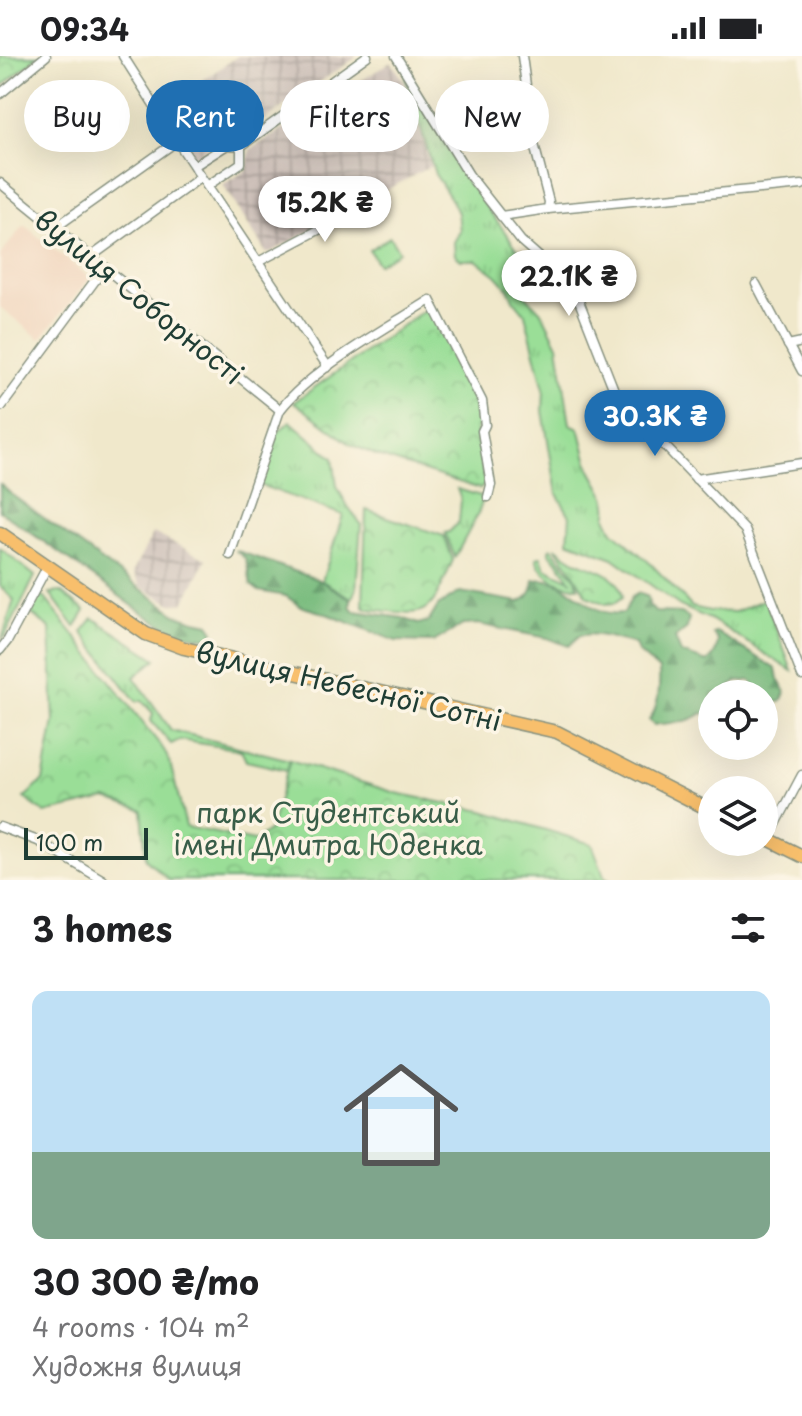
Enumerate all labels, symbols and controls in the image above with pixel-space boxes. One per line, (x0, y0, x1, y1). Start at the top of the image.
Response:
text: 09:34 (40, 6, 129, 51)
chip: Buy (24, 80, 130, 152)
chip: Rent (146, 80, 264, 152)
chip: Filters (280, 80, 419, 152)
chip: New (435, 80, 549, 152)
pin: 15.2K ₴ (251, 176, 399, 244)
text: 15.2K ₴ (276, 182, 374, 221)
street label: вулиця Соборності (26, 198, 254, 394)
pin: 22.1K ₴ (495, 250, 643, 318)
text: 22.1K ₴ (520, 256, 618, 295)
pin: 30.3K ₴ (581, 390, 729, 458)
text: 30.3K ₴ (602, 396, 708, 435)
street label: вулиця Небесної Сотні (192, 629, 506, 741)
map controls (698, 680, 778, 856)
button: locate (698, 680, 778, 760)
button: layers (698, 776, 778, 856)
park label: парк Студентський імені Дмитра Юденка (173, 790, 483, 865)
scale bar (24, 824, 148, 860)
text: 100 m (36, 825, 103, 858)
text: 3 homes (32, 902, 172, 954)
icon: filters (726, 906, 770, 950)
icon: home (329, 1043, 473, 1187)
text: 30 300 ₴/mo (32, 1255, 259, 1307)
text: 4 rooms · 104 m² (32, 1307, 250, 1346)
text: Художня вулиця (32, 1346, 242, 1385)

